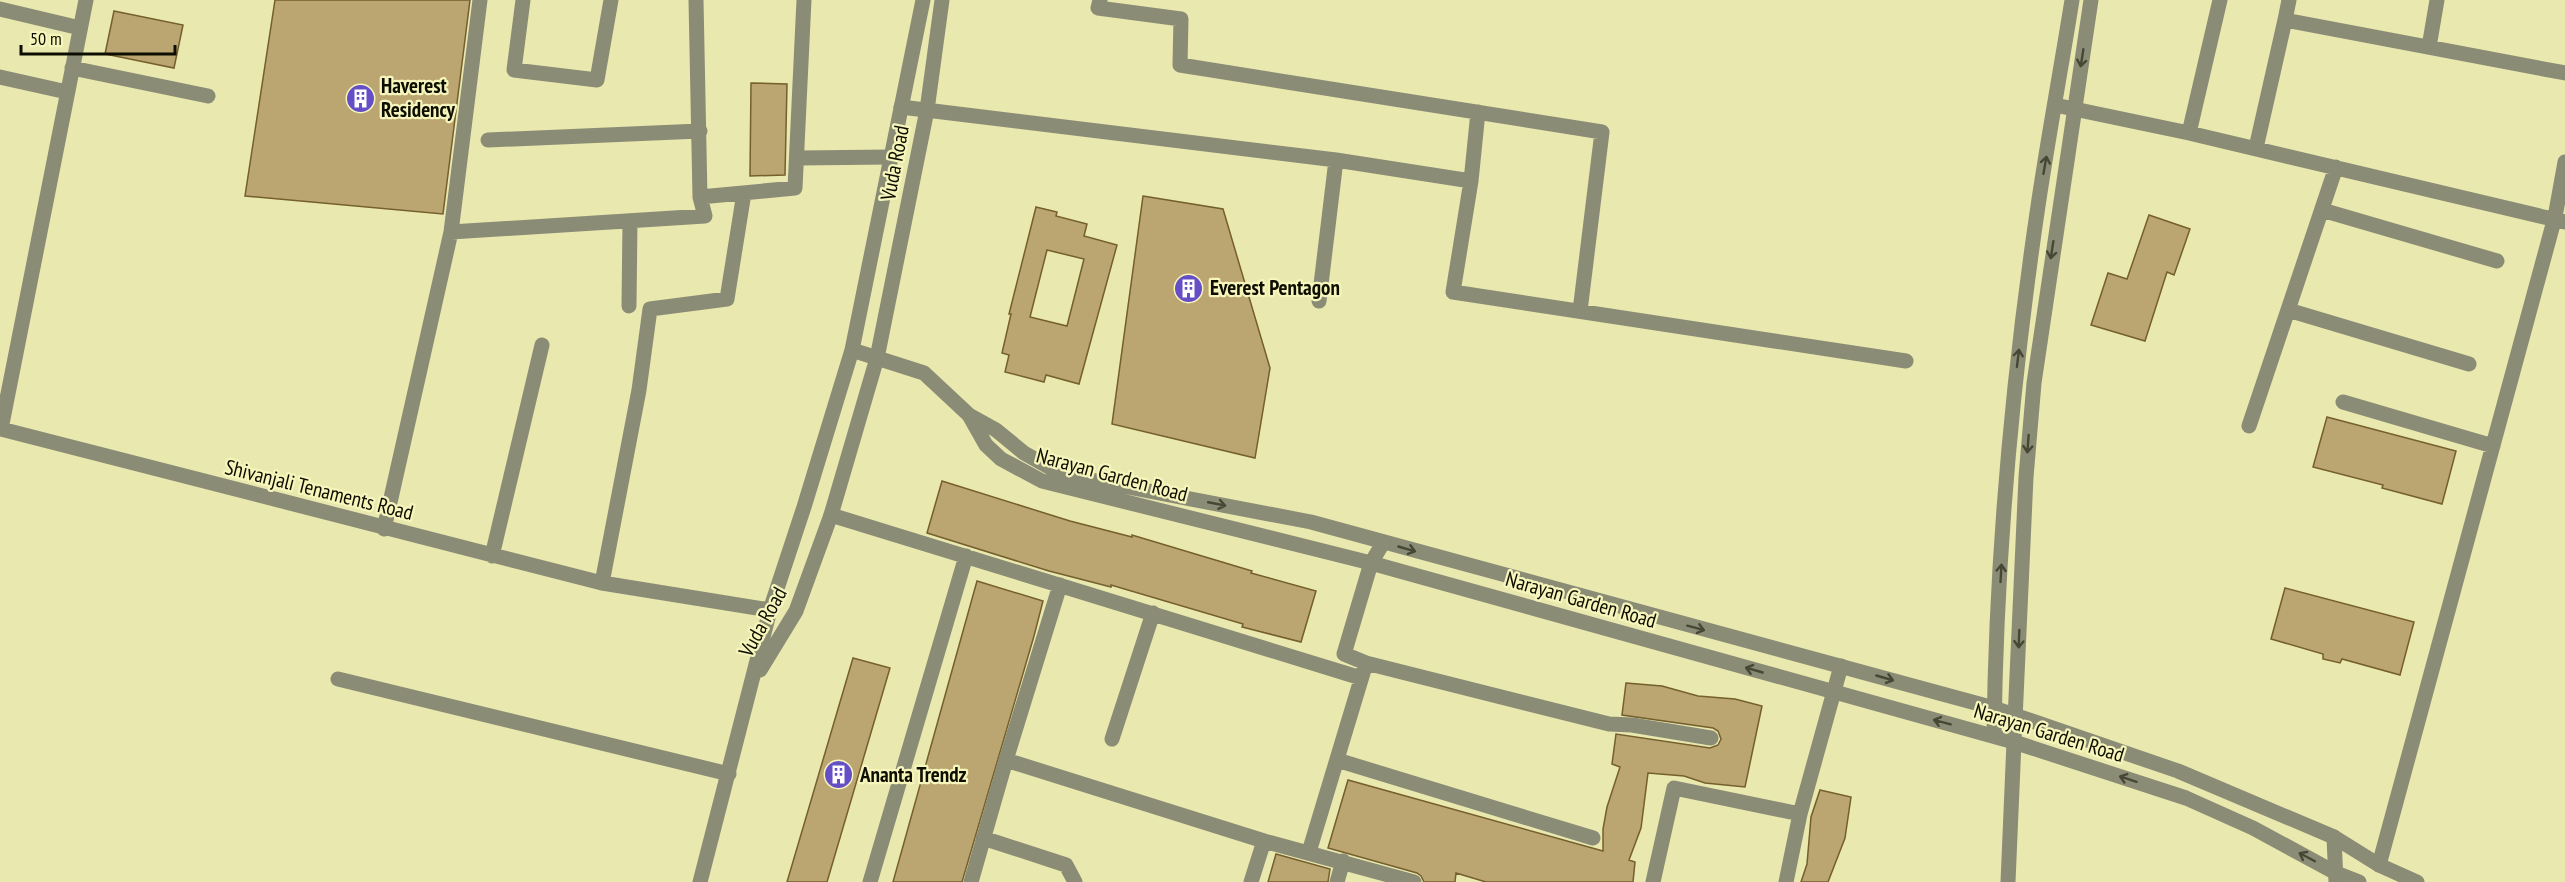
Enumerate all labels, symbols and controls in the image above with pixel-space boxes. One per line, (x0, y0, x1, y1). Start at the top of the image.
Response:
scale bar (21, 18, 176, 56)
text: 50 m (30, 27, 62, 50)
one-way arrow (2076, 47, 2087, 67)
place label: Haverest Residency (381, 72, 456, 123)
building icon: Haverest Residency (344, 82, 376, 114)
street label: Vuda Road (874, 123, 915, 204)
one-way arrow (2040, 155, 2051, 175)
one-way arrow (2047, 240, 2058, 260)
building icon: Everest Pentagon (1173, 272, 1205, 304)
place label: Everest Pentagon (1210, 274, 1340, 301)
one-way arrow (2013, 348, 2024, 368)
one-way arrow (2022, 433, 2033, 453)
street label: Narayan Garden Road (1033, 441, 1191, 508)
street label: Shivanjali Tenaments Road (222, 453, 416, 526)
one-way arrow (1207, 499, 1227, 510)
one-way arrow (1397, 544, 1416, 555)
one-way arrow (1996, 564, 2007, 583)
street label: Narayan Garden Road (1503, 565, 1660, 634)
street label: Vuda Road (732, 582, 793, 662)
one-way arrow (1687, 622, 1706, 634)
one-way arrow (2014, 628, 2025, 648)
one-way arrow (1745, 664, 1764, 675)
one-way arrow (1875, 673, 1894, 684)
street label: Narayan Garden Road (1971, 697, 2127, 768)
one-way arrow (1933, 716, 1952, 727)
building icon: Ananta Trendz (823, 759, 855, 791)
place label: Ananta Trendz (859, 761, 967, 788)
one-way arrow (2119, 773, 2138, 784)
one-way arrow (2298, 851, 2316, 862)

